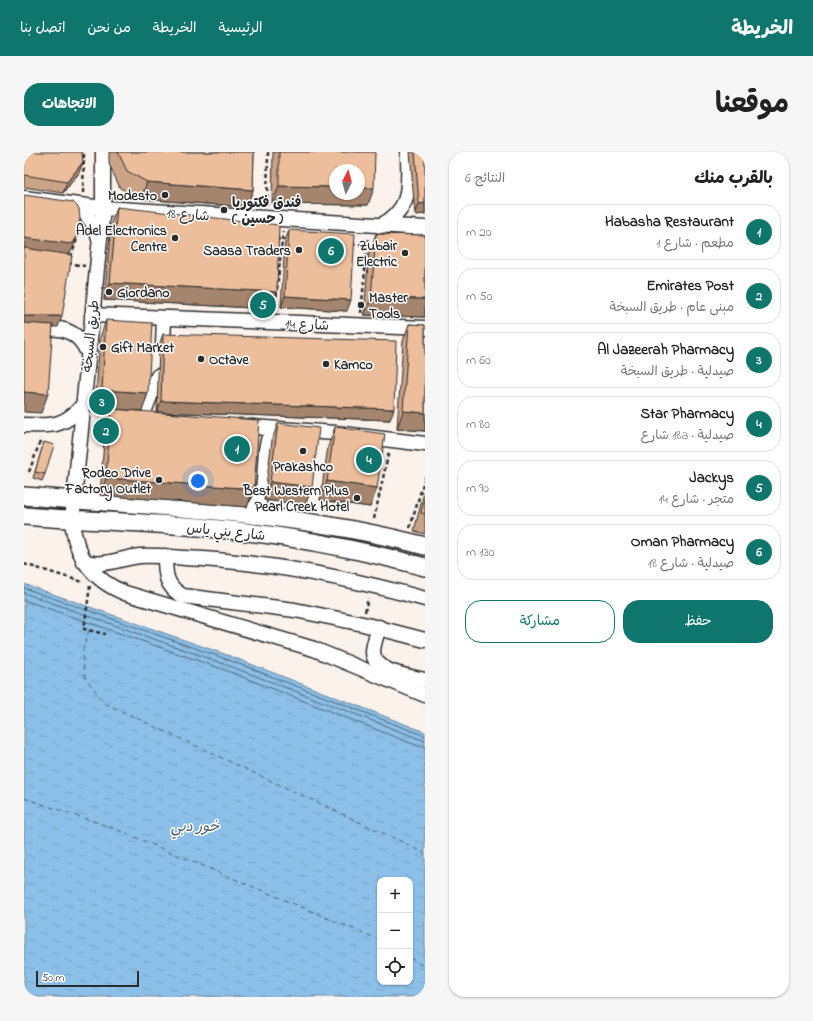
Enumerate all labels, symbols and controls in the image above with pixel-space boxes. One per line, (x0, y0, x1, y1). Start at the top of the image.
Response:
text: الخريطة (731, 16, 793, 43)
text: اتصل بنا (20, 18, 65, 39)
text: من نحن (87, 18, 131, 39)
text: الخريطة (153, 18, 197, 39)
text: الرئيسية (219, 18, 263, 39)
button: الاتجاهات (24, 83, 114, 126)
text: موقعنا (715, 85, 789, 126)
north arrow (329, 164, 365, 200)
text: بالقرب منك (694, 166, 773, 191)
text: النتائج: 6 (465, 169, 505, 188)
place label: Modesto (108, 186, 157, 207)
marker: Modesto (160, 190, 170, 200)
place label: فندق فكتوريا ( حسين ) (231, 193, 301, 230)
street label: شارع 18 (165, 204, 210, 227)
marker: فندق فكتوريا ( حسين ) (219, 205, 229, 215)
text: Habasha Restaurant (605, 211, 734, 233)
place label: Adel Electronics Centre (76, 221, 168, 258)
text: 20 m (466, 223, 491, 242)
text: 1 (757, 223, 761, 242)
marker: Adel Electronics Centre (170, 233, 180, 243)
text: مطعم · شارع 1 (656, 234, 734, 253)
pin: 6 (318, 236, 344, 266)
place label: Zubair Electric (356, 236, 398, 273)
place label: Saasa Traders (203, 241, 291, 262)
marker: Saasa Traders (294, 245, 304, 255)
marker: Zubair Electric (400, 248, 410, 258)
text: Emirates Post (646, 275, 734, 297)
place label: Giordano (117, 283, 170, 304)
marker: Giordano (104, 287, 114, 297)
text: 50 m (466, 287, 492, 306)
text: 2 (756, 287, 762, 306)
place label: Master Tools (369, 288, 408, 325)
pin: 5 (250, 290, 276, 320)
text: مبنى عام · طريق السبخة (610, 298, 734, 317)
street label: طريق السبخة (77, 299, 106, 373)
marker: Master Tools (356, 300, 366, 310)
street label: شارع 14 (285, 314, 329, 337)
place label: Gift Market (111, 338, 174, 359)
text: Al Jazeerah Pharmacy (597, 339, 734, 361)
marker: Gift Market (98, 342, 108, 352)
place label: Octave (209, 350, 250, 371)
text: 60 m (466, 351, 491, 370)
text: 3 (756, 351, 762, 370)
marker: Octave (196, 354, 206, 364)
place label: Kamco (334, 355, 373, 376)
marker: Kamco (321, 359, 331, 369)
text: صيدلية · طريق السبخة (621, 362, 734, 381)
pin: 3 (89, 387, 115, 417)
text: Star Pharmacy (640, 403, 734, 425)
text: 80 m (466, 415, 490, 434)
text: 4 (756, 415, 762, 434)
pin: 2 (93, 416, 119, 446)
text: صيدلية · 18a شارع (641, 426, 734, 445)
pin: 1 (224, 434, 250, 464)
pin: 4 (356, 445, 382, 475)
marker: Prakashco (298, 446, 308, 456)
place label: Prakashco (273, 457, 333, 478)
place label: Rodeo Drive Factory Outlet (64, 463, 152, 502)
text: Jackys (689, 467, 734, 489)
your location (188, 471, 208, 491)
marker: Rodeo Drive Factory Outlet (154, 475, 164, 485)
text: 90 m (466, 479, 489, 498)
text: 5 (755, 479, 763, 498)
place label: Best Western Plus Pearl Creek Hotel (242, 481, 350, 518)
text: متجر · شارع 14 (658, 490, 734, 509)
marker: Best Western Plus Pearl Creek Hotel (352, 493, 362, 503)
street label: شارع بني ياس (185, 518, 266, 548)
text: Oman Pharmacy (631, 531, 734, 553)
text: 130 m (466, 543, 494, 562)
text: 6 (756, 543, 762, 562)
text: صيدلية · شارع 18 (648, 554, 734, 573)
button: مشاركة (465, 600, 615, 643)
button: حفظ (623, 600, 773, 643)
water label: خور دبي (171, 816, 220, 839)
map controls (377, 877, 413, 985)
button: + (377, 877, 413, 913)
button: − (377, 913, 413, 949)
button: locate (377, 949, 413, 985)
scale bar (36, 969, 139, 988)
text: 50 m (42, 970, 64, 986)

